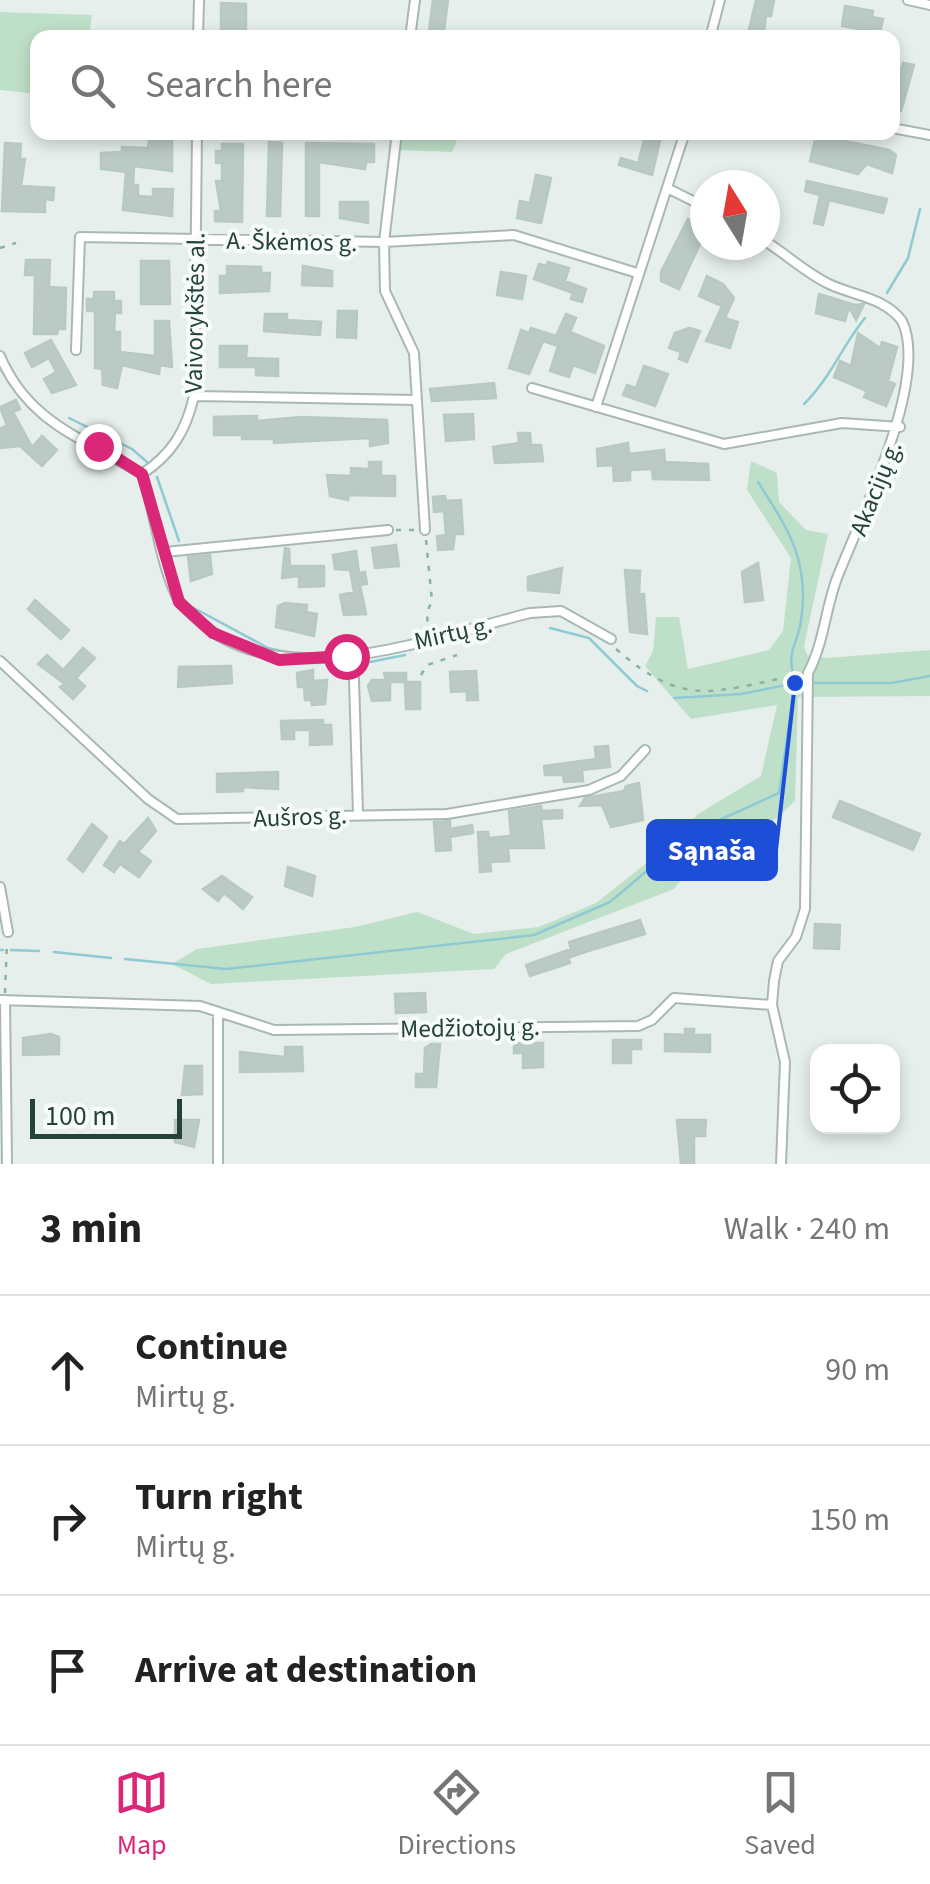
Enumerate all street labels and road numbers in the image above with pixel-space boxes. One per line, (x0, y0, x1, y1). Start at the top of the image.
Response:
street label: A. Škėmos g. (226, 223, 358, 261)
street label: Vaivorykštės al. (176, 232, 214, 394)
street label: Akacijų g. (841, 436, 911, 541)
street label: Mirtų g. (411, 607, 496, 659)
street label: Aušros g. (253, 797, 347, 837)
street label: Medžiotojų g. (400, 1009, 540, 1047)

